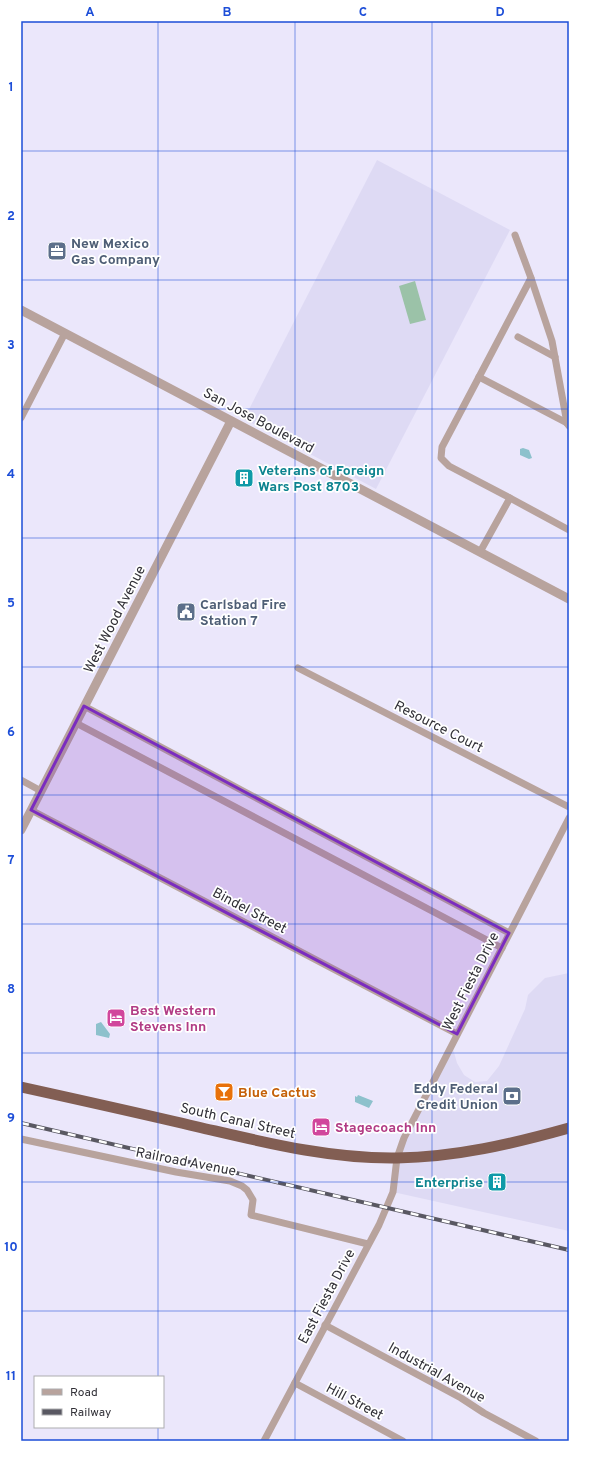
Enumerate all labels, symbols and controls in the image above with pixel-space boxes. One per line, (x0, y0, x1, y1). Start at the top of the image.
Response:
text: A (85, 5, 95, 21)
text: B (223, 5, 232, 21)
text: C (359, 5, 367, 21)
text: D (495, 5, 505, 21)
text: 1 (8, 80, 14, 96)
text: 2 (7, 209, 15, 225)
place label: New Mexico Gas Company (71, 236, 160, 269)
office icon: New Mexico Gas Company (46, 240, 68, 262)
text: 3 (7, 338, 15, 354)
street label: San Jose Boulevard (200, 385, 317, 458)
place label: Veterans of Foreign Wars Post 8703 (258, 463, 384, 496)
text: 4 (7, 467, 15, 483)
building icon: Veterans of Foreign Wars Post 8703 (233, 467, 255, 489)
street label: West Wood Avenue (81, 563, 150, 676)
text: 5 (7, 596, 15, 612)
place label: Carlsbad Fire Station 7 (200, 597, 287, 630)
public building icon: Carlsbad Fire Station 7 (175, 601, 197, 623)
street label: Resource Court (391, 698, 486, 757)
text: 6 (7, 725, 15, 741)
text: 7 (8, 853, 15, 869)
street label: Bindel Street (209, 885, 289, 938)
street label: West Fiesta Drive (439, 930, 503, 1034)
text: 8 (7, 982, 15, 998)
place label: Best Western Stevens Inn (130, 1003, 216, 1036)
hotel icon: Best Western Stevens Inn (105, 1007, 127, 1029)
bar icon: Blue Cactus (213, 1081, 235, 1103)
place label: Eddy Federal Credit Union (414, 1081, 498, 1114)
place label: Blue Cactus (238, 1085, 316, 1102)
bank icon: Eddy Federal Credit Union (501, 1085, 523, 1107)
street label: South Canal Street (179, 1100, 297, 1143)
text: 9 (7, 1111, 15, 1127)
hotel icon: Stagecoach Inn (310, 1116, 332, 1138)
place label: Stagecoach Inn (335, 1120, 436, 1137)
street label: Railroad Avenue (134, 1144, 237, 1181)
building icon: Enterprise (486, 1171, 508, 1193)
place label: Enterprise (415, 1175, 483, 1192)
text: 10 (4, 1240, 18, 1256)
street label: East Fiesta Drive (295, 1246, 359, 1347)
street label: Industrial Avenue (385, 1340, 488, 1407)
text: 11 (6, 1369, 16, 1385)
legend (34, 1376, 164, 1428)
street label: Hill Street (323, 1380, 386, 1425)
text: Road (70, 1385, 98, 1401)
text: Railway (70, 1405, 111, 1421)

